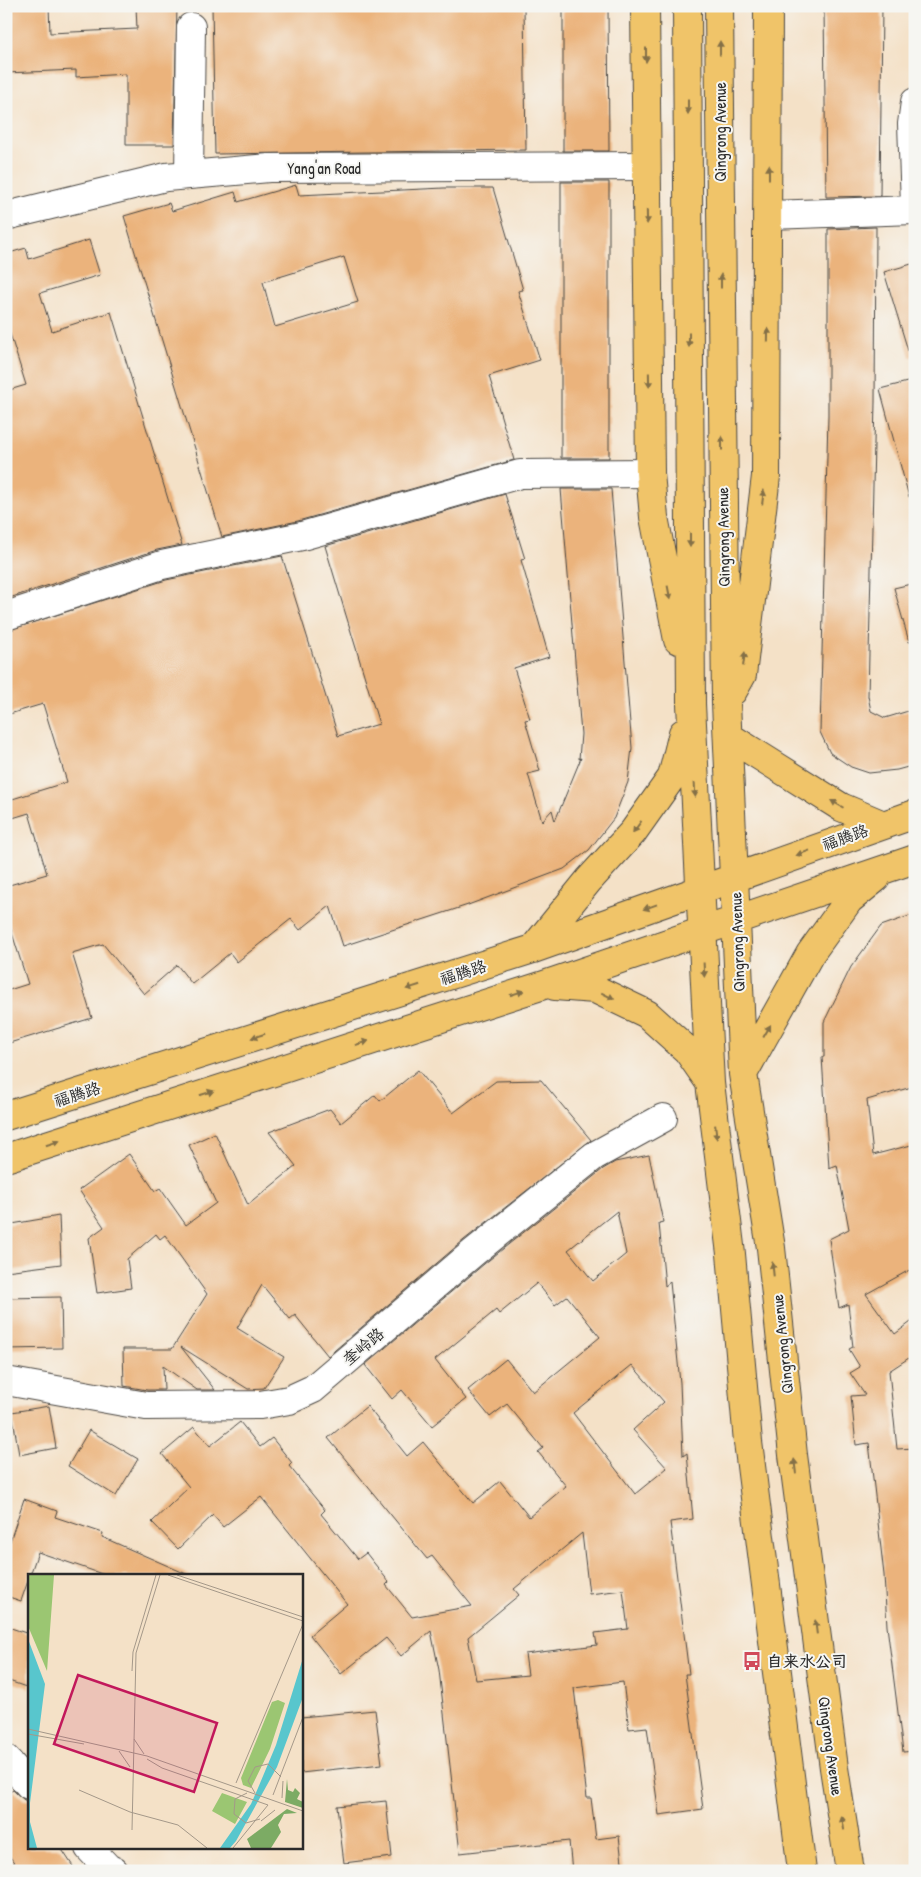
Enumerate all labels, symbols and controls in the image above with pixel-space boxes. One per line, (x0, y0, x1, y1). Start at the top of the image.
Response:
one-way arrow (716, 40, 724, 56)
one-way arrow (642, 47, 650, 63)
street label: Qingrong Avenue (709, 82, 731, 182)
one-way arrow (684, 100, 692, 116)
street label: Yang'an Road (287, 157, 361, 179)
one-way arrow (765, 164, 773, 180)
one-way arrow (643, 210, 651, 226)
one-way arrow (717, 273, 725, 289)
one-way arrow (764, 327, 772, 343)
one-way arrow (685, 332, 693, 348)
one-way arrow (645, 372, 653, 388)
one-way arrow (718, 435, 726, 451)
street label: Qingrong Avenue (711, 486, 735, 587)
one-way arrow (759, 489, 767, 505)
one-way arrow (686, 532, 694, 548)
one-way arrow (665, 586, 673, 602)
one-way arrow (740, 650, 748, 666)
one-way arrow (691, 782, 699, 798)
one-way arrow (829, 800, 844, 808)
street label: 福腾路 (819, 818, 871, 856)
one-way arrow (632, 820, 642, 834)
one-way arrow (795, 850, 810, 857)
street label: Qingrong Avenue (724, 891, 750, 992)
one-way arrow (642, 904, 657, 911)
street label: 福腾路 (437, 954, 489, 990)
one-way arrow (700, 962, 708, 978)
one-way arrow (405, 984, 420, 992)
one-way arrow (509, 989, 524, 997)
one-way arrow (601, 992, 615, 1000)
one-way arrow (763, 1024, 771, 1038)
one-way arrow (250, 1033, 265, 1041)
one-way arrow (355, 1039, 370, 1047)
street label: 福腾路 (51, 1076, 103, 1112)
one-way arrow (200, 1089, 215, 1096)
one-way arrow (712, 1124, 720, 1140)
one-way arrow (45, 1138, 60, 1146)
one-way arrow (769, 1261, 777, 1277)
street label: Qingrong Avenue (766, 1293, 798, 1395)
street label: 奎岭路 (338, 1322, 388, 1370)
one-way arrow (791, 1457, 799, 1473)
inset map (28, 1574, 302, 1850)
one-way arrow (811, 1619, 819, 1635)
bus stop icon: 自来水公司 (741, 1650, 763, 1672)
place label: 自来水公司 (767, 1650, 847, 1672)
street label: Qingrong Avenue (813, 1695, 849, 1797)
one-way arrow (838, 1814, 846, 1830)

